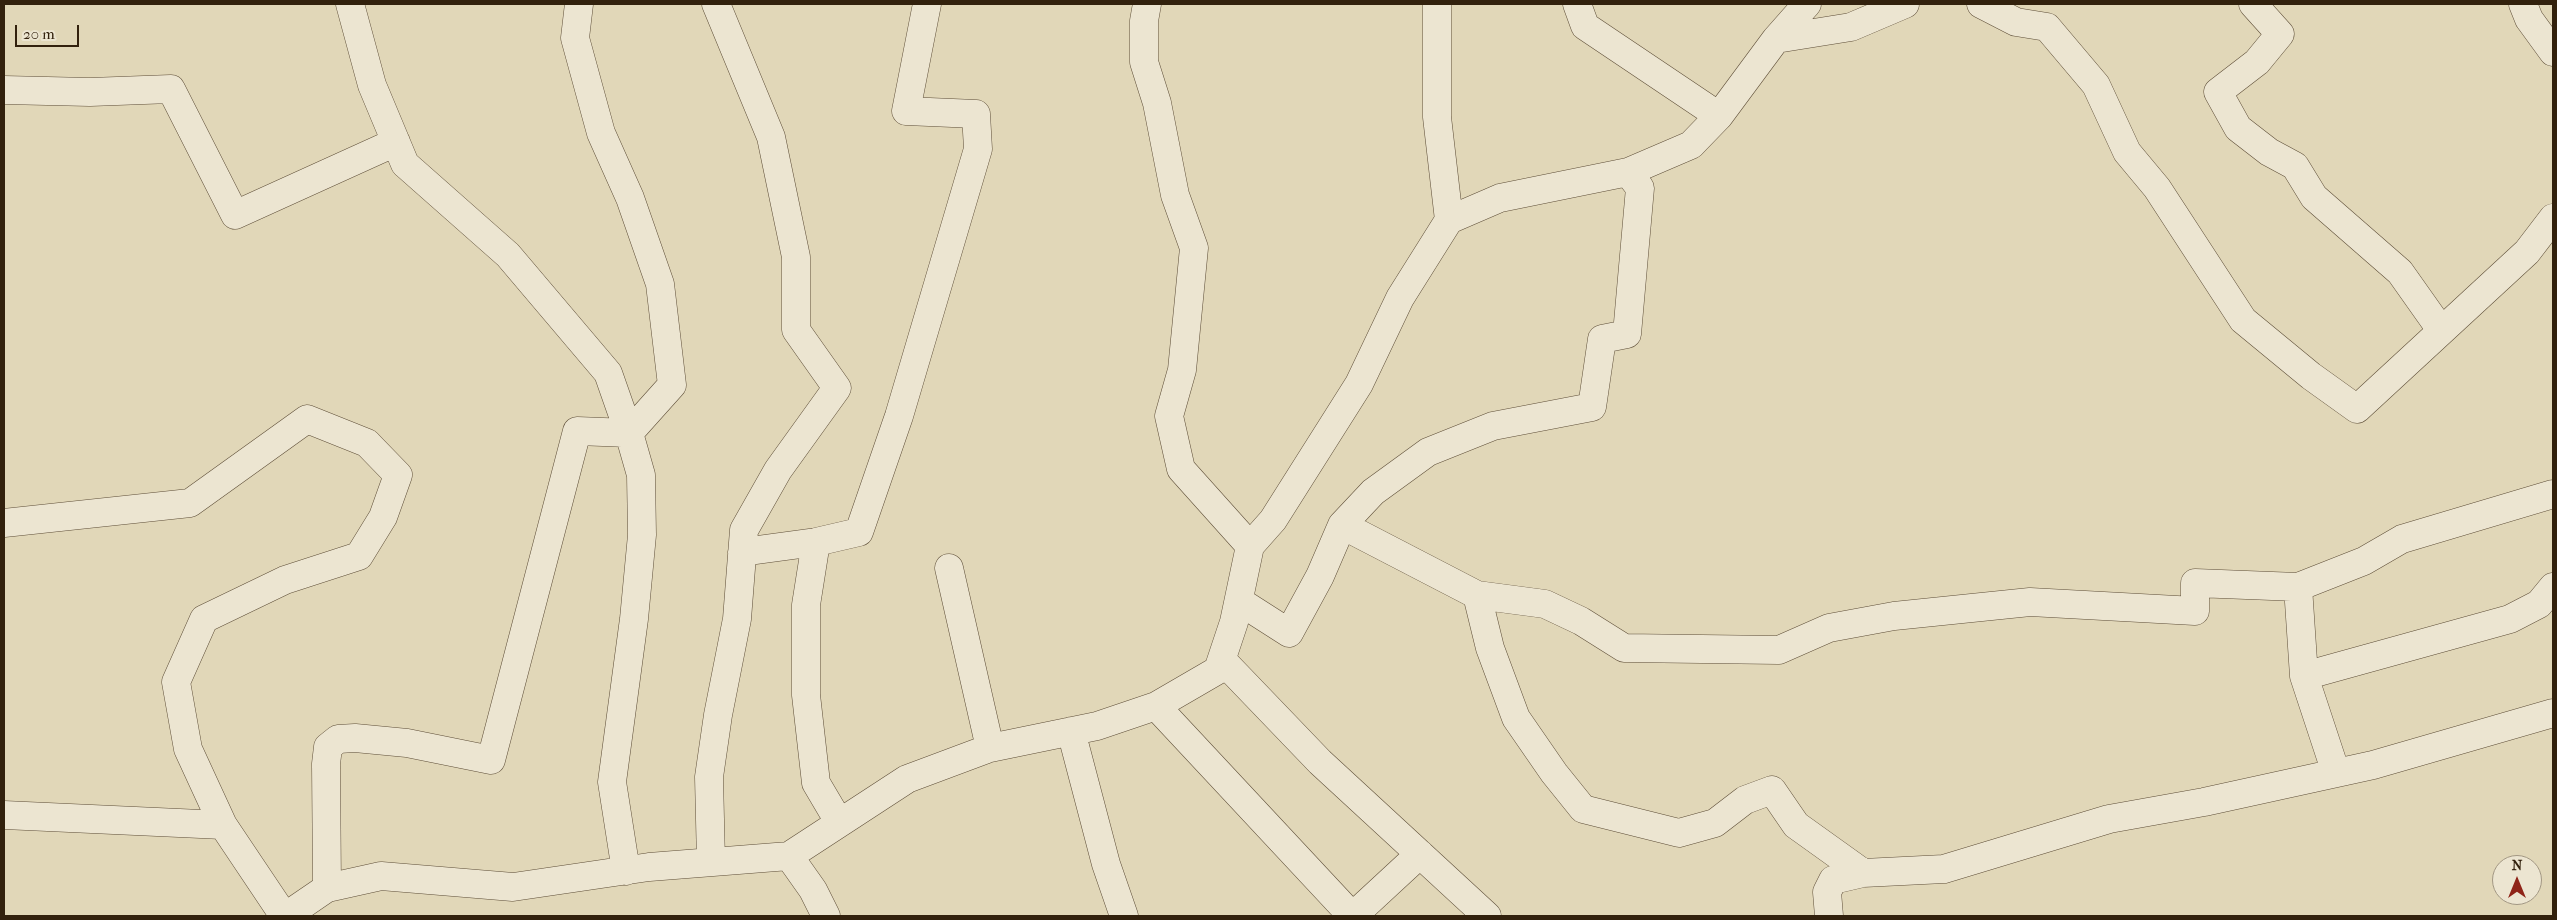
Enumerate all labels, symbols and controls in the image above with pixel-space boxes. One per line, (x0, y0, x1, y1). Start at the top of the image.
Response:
scale bar (18, 15, 81, 47)
text: 20 m (23, 25, 55, 43)
north arrow (2492, 855, 2542, 905)
text: N (2512, 857, 2522, 874)

